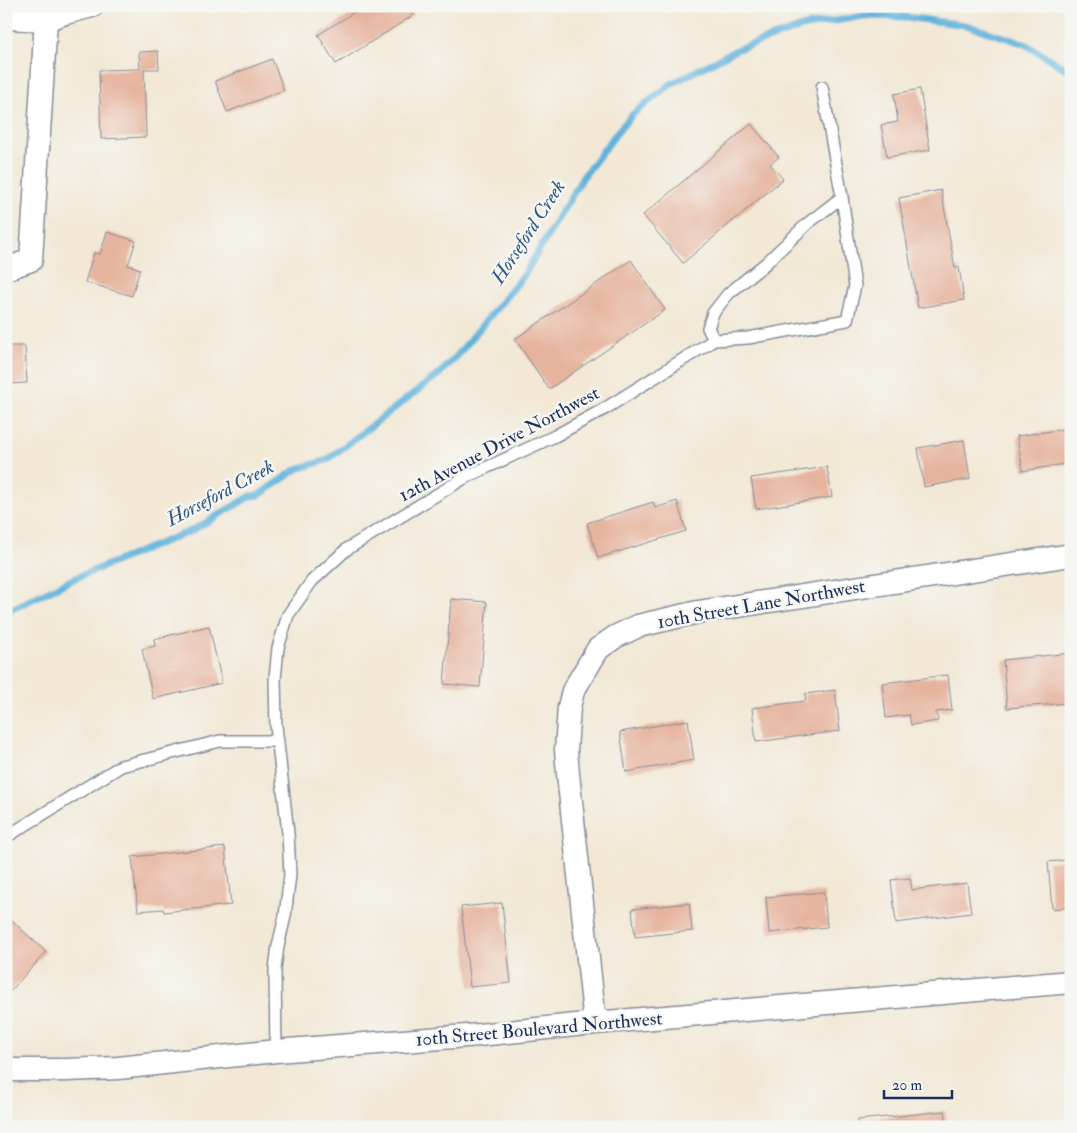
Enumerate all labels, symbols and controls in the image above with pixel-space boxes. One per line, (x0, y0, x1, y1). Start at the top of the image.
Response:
water label: Horseford Creek (485, 176, 571, 289)
street label: 12th Avenue Drive Northwest (395, 381, 603, 507)
water label: Horseford Creek (161, 454, 278, 532)
street label: 10th Street Lane Northwest (655, 574, 867, 634)
street label: 10th Street Boulevard Northwest (415, 1006, 663, 1052)
scale bar (884, 1068, 952, 1100)
text: 20 m (892, 1076, 922, 1095)

